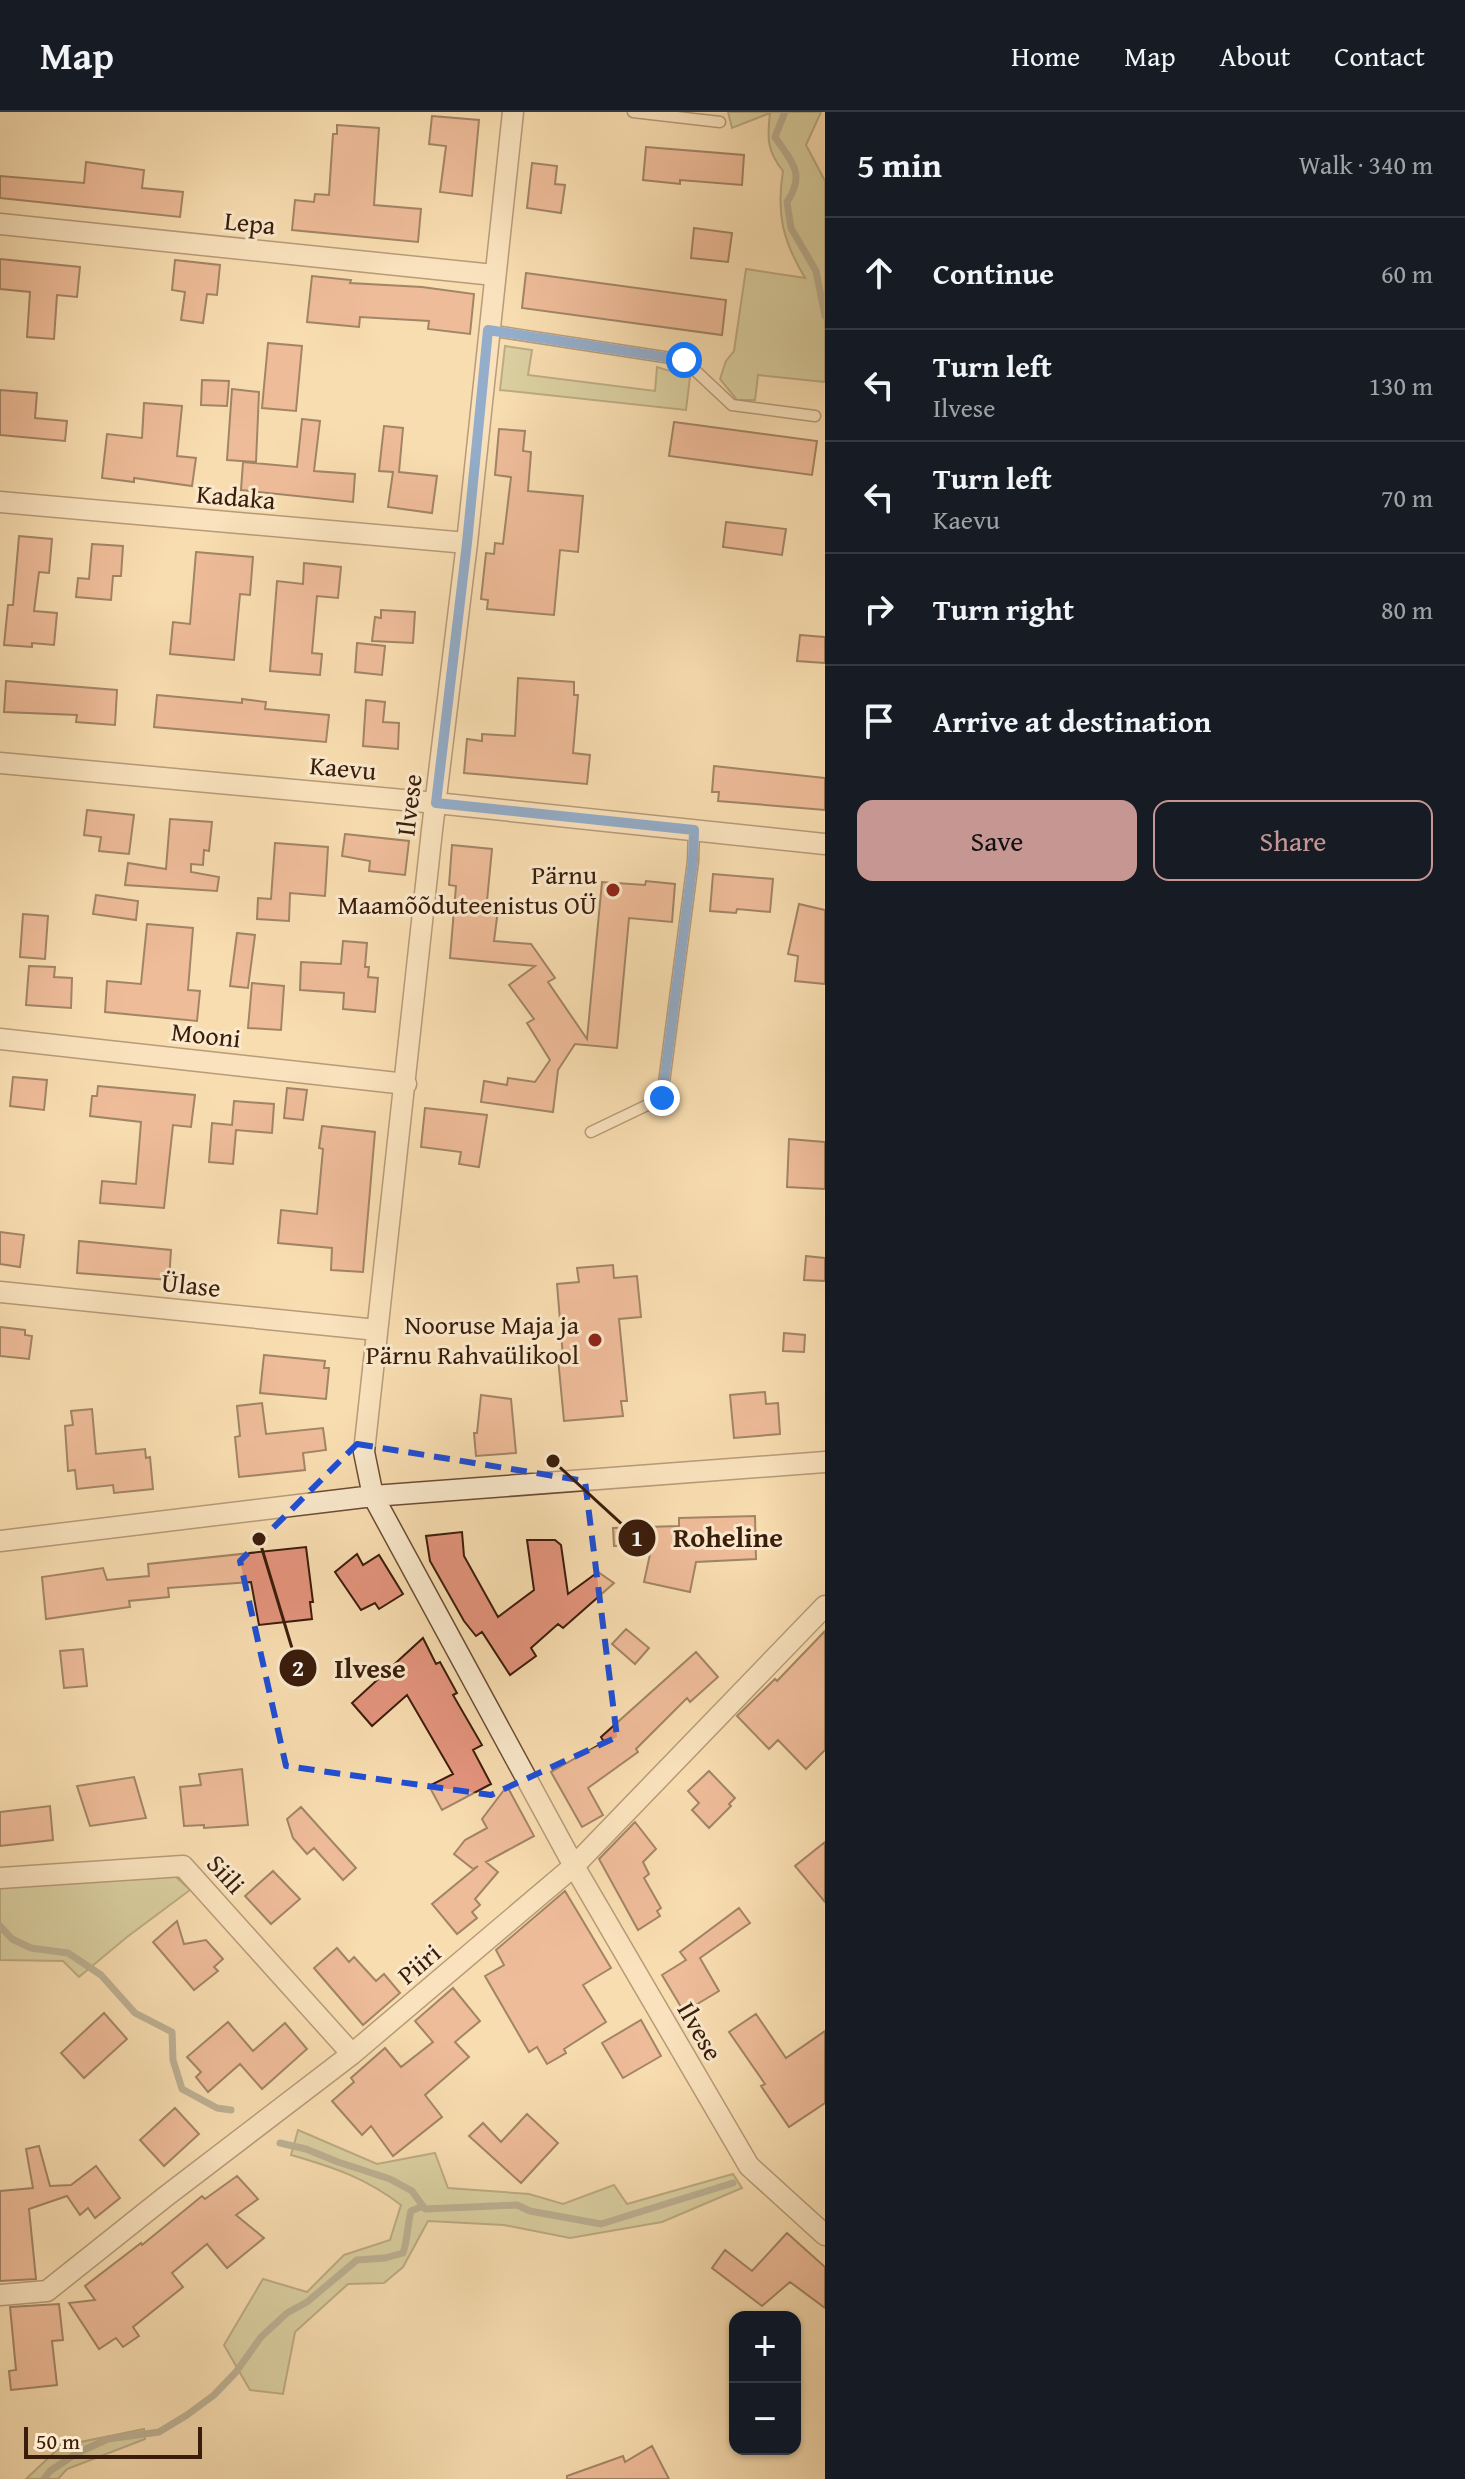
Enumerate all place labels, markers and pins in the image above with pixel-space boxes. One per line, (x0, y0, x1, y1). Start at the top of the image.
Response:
place label: Pärnu Maamõõduteenistus OÜ (337, 855, 597, 924)
marker: Pärnu Maamõõduteenistus OÜ (604, 881, 622, 899)
place label: Nooruse Maja ja Pärnu Rahvaülikool (366, 1305, 580, 1374)
marker: Nooruse Maja ja Pärnu Rahvaülikool (586, 1331, 604, 1349)
callout: Roheline (617, 1512, 799, 1564)
callout: Ilvese (278, 1642, 422, 1694)

